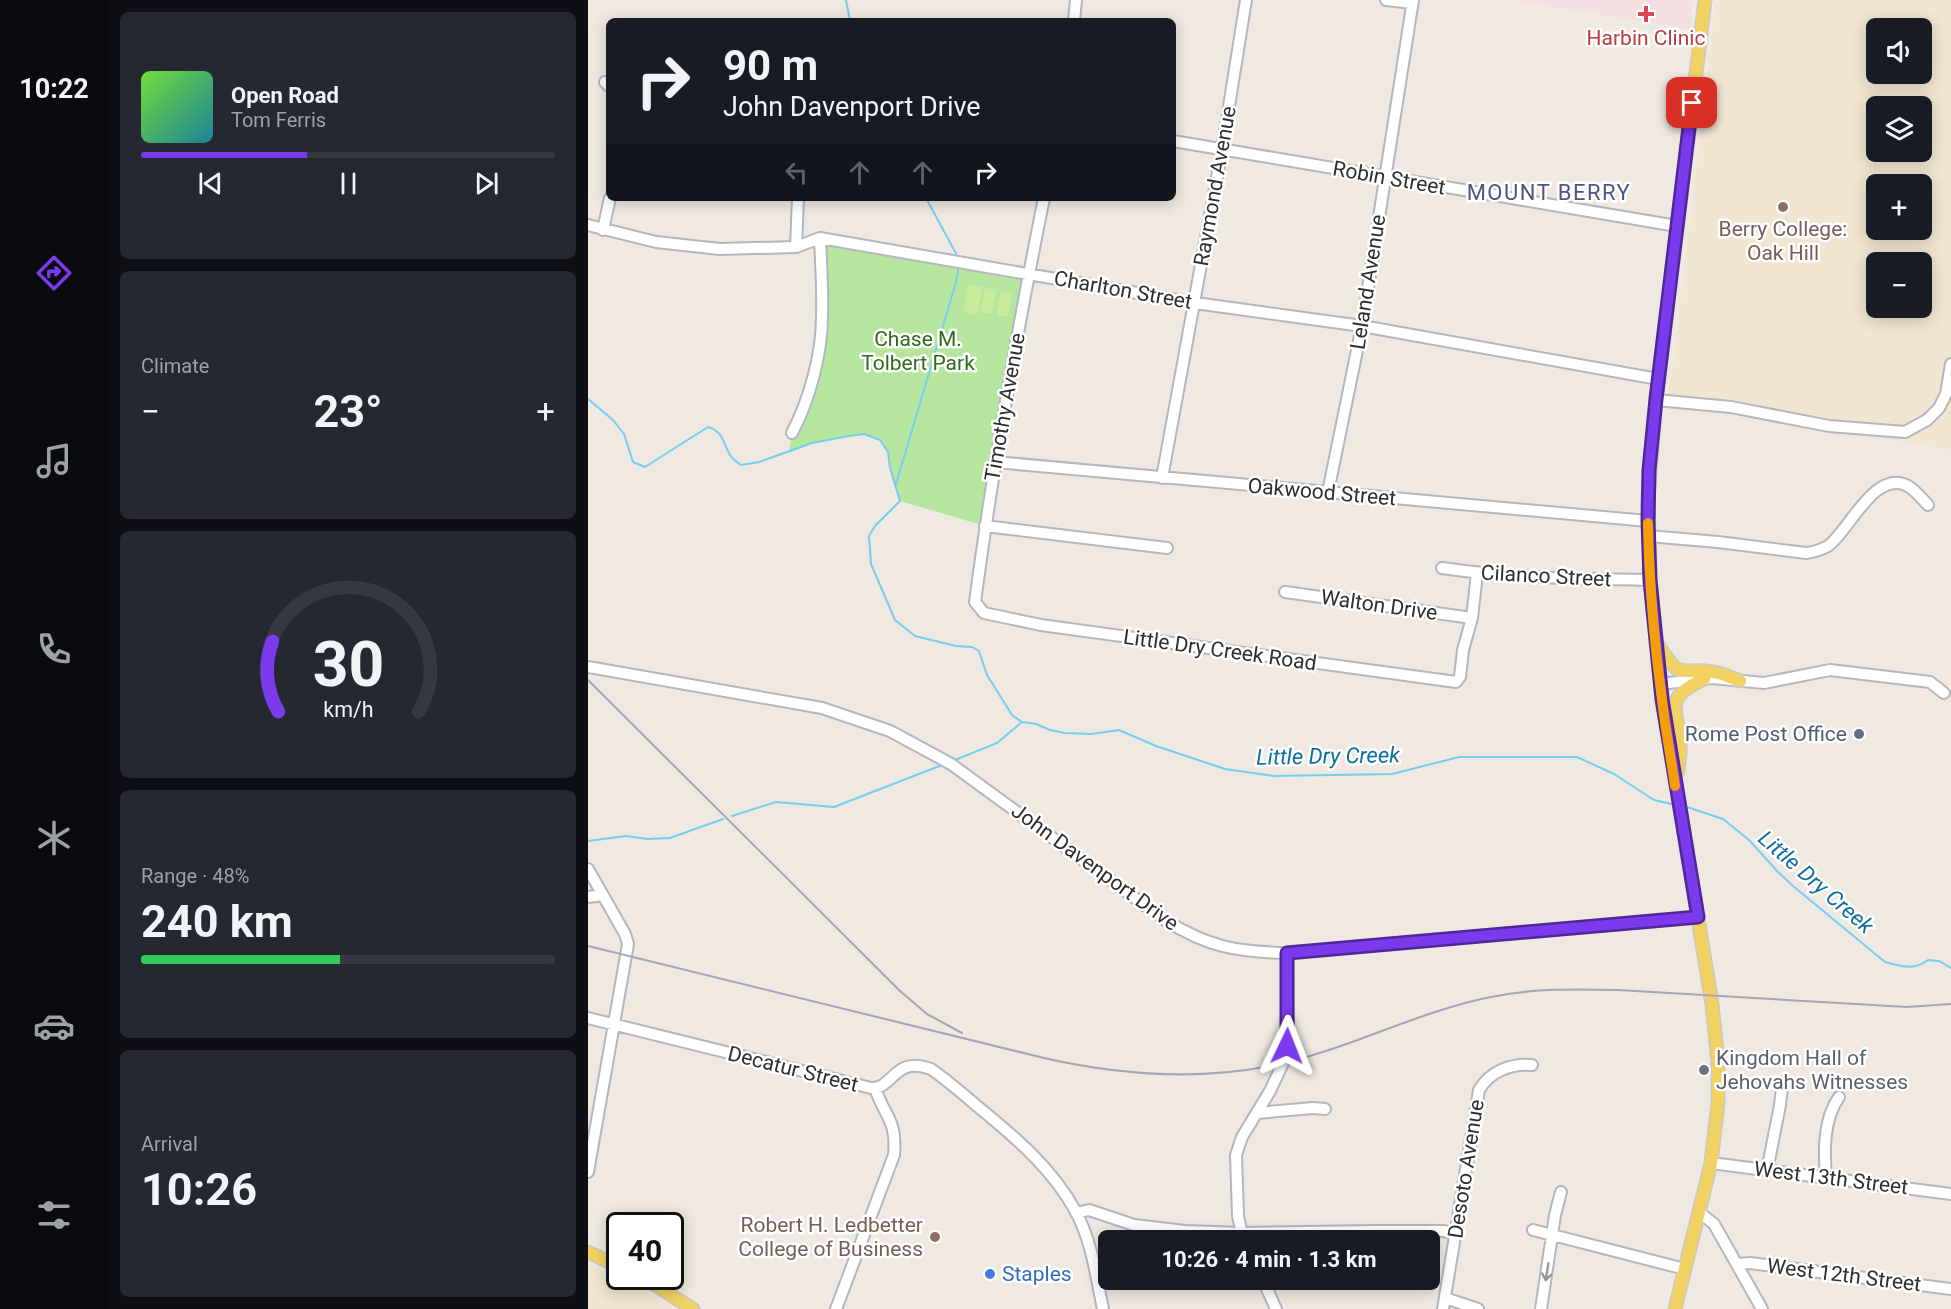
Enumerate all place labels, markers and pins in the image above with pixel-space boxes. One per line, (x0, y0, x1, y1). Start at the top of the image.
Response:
marker: Harbin Clinic (1637, 5, 1655, 23)
place label: Harbin Clinic (1587, 26, 1705, 50)
pin (1666, 77, 1717, 128)
marker: Berry College: Oak Hill (1776, 200, 1790, 214)
place label: Berry College: Oak Hill (1719, 217, 1847, 265)
place label: Rome Post Office (1685, 722, 1847, 746)
marker: Rome Post Office (1852, 727, 1866, 741)
place label: Kingdom Hall of Jehovahs Witnesses (1716, 1046, 1908, 1094)
marker: Kingdom Hall of Jehovahs Witnesses (1697, 1063, 1711, 1077)
place label: Robert H. Ledbetter College of Business (738, 1213, 923, 1261)
marker: Robert H. Ledbetter College of Business (928, 1230, 942, 1244)
place label: Staples (1002, 1262, 1072, 1286)
marker: Staples (983, 1267, 997, 1281)

